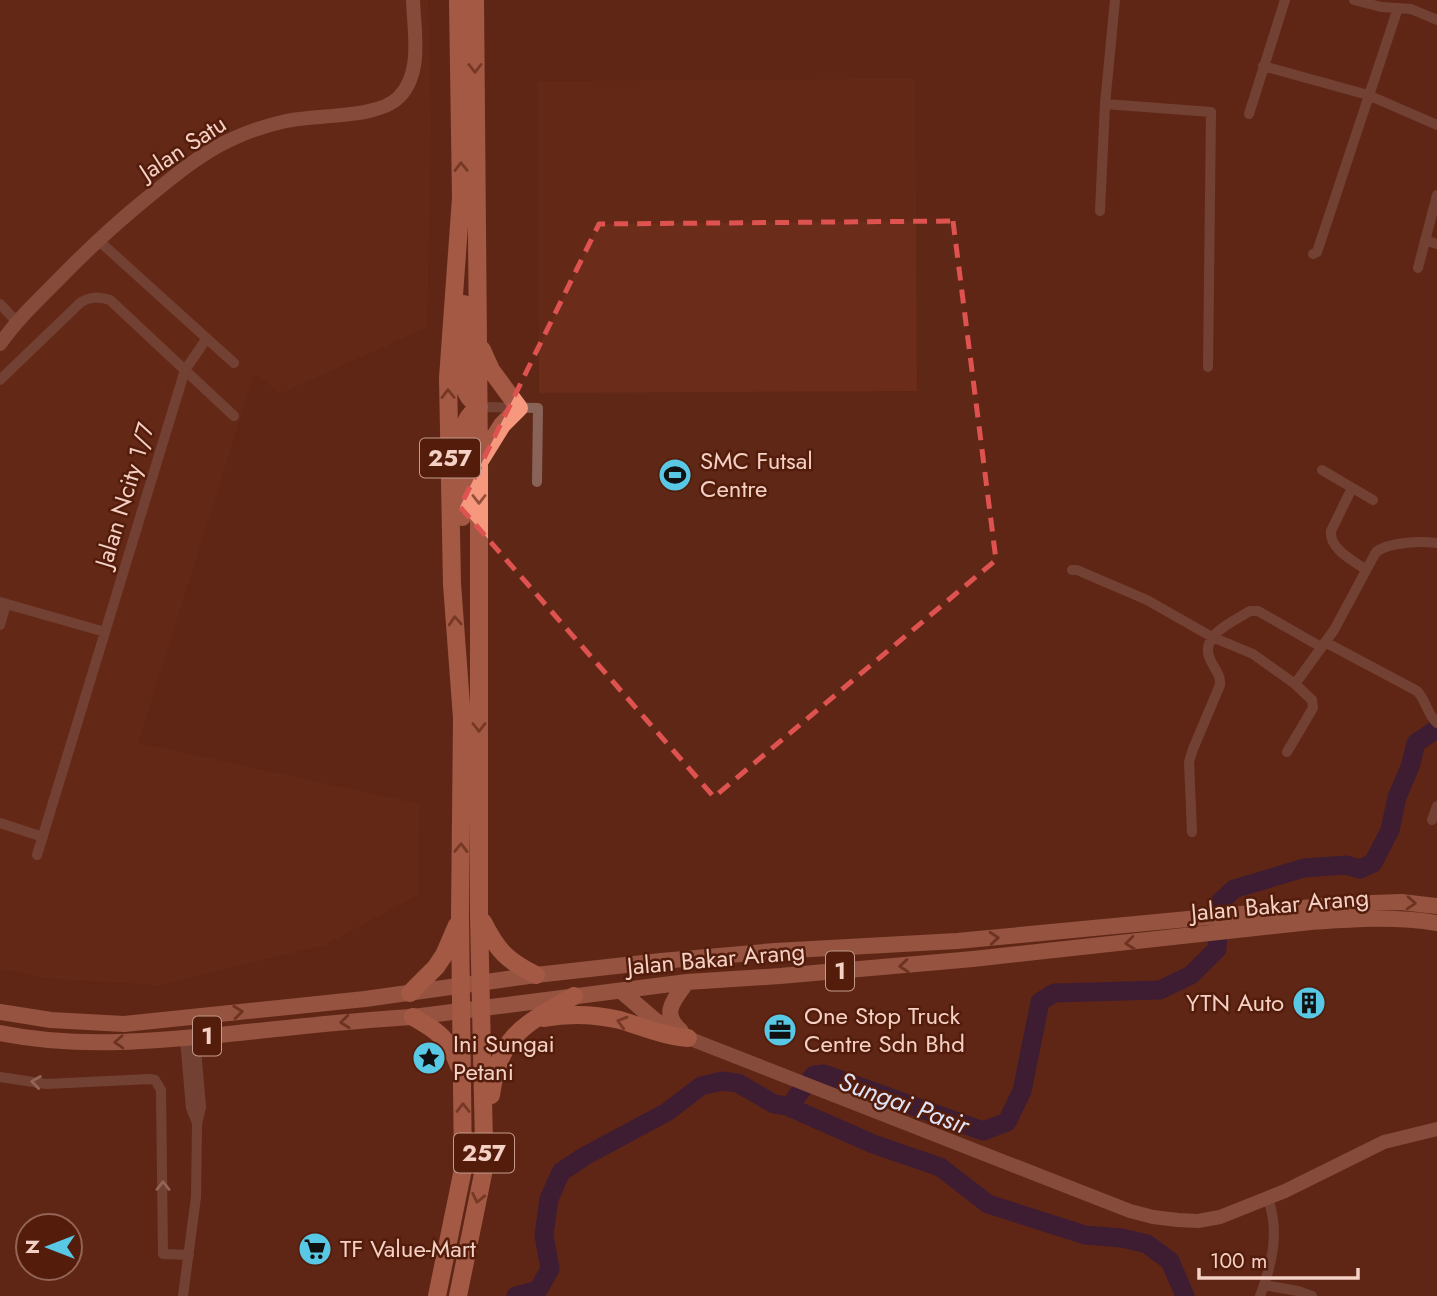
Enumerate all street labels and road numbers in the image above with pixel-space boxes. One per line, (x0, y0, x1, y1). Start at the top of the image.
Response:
street label: Jalan Satu (130, 106, 233, 190)
street label: Jalan Ncity 1/7 (85, 418, 163, 574)
road number: 257 (420, 438, 480, 478)
street label: Jalan Bakar Arang (1187, 879, 1370, 930)
street label: Jalan Bakar Arang (623, 933, 806, 984)
road number: 1 (826, 952, 854, 990)
road number: 1 (193, 1016, 221, 1056)
road number: 257 (454, 1134, 514, 1172)

